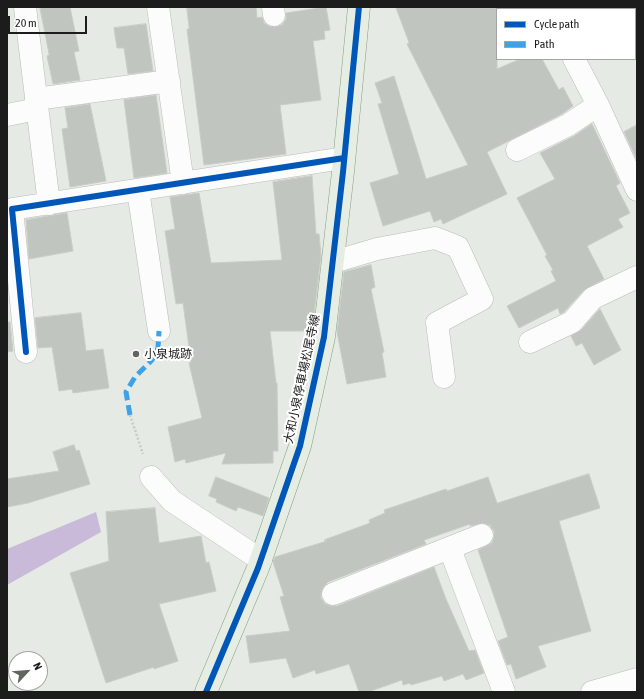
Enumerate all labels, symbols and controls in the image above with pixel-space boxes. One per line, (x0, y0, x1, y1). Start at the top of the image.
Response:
scale bar (10, 8, 89, 34)
legend (496, 8, 636, 60)
text: 20 m (15, 16, 37, 30)
text: Cycle path (534, 17, 579, 31)
text: Path (534, 37, 555, 51)
street label: 大和小泉停車場松尾寺線 (281, 313, 323, 445)
place label: 小泉城跡 (144, 347, 192, 361)
marker: 小泉城跡 (131, 349, 141, 359)
north arrow (8, 651, 48, 691)
text: N (31, 661, 45, 672)

